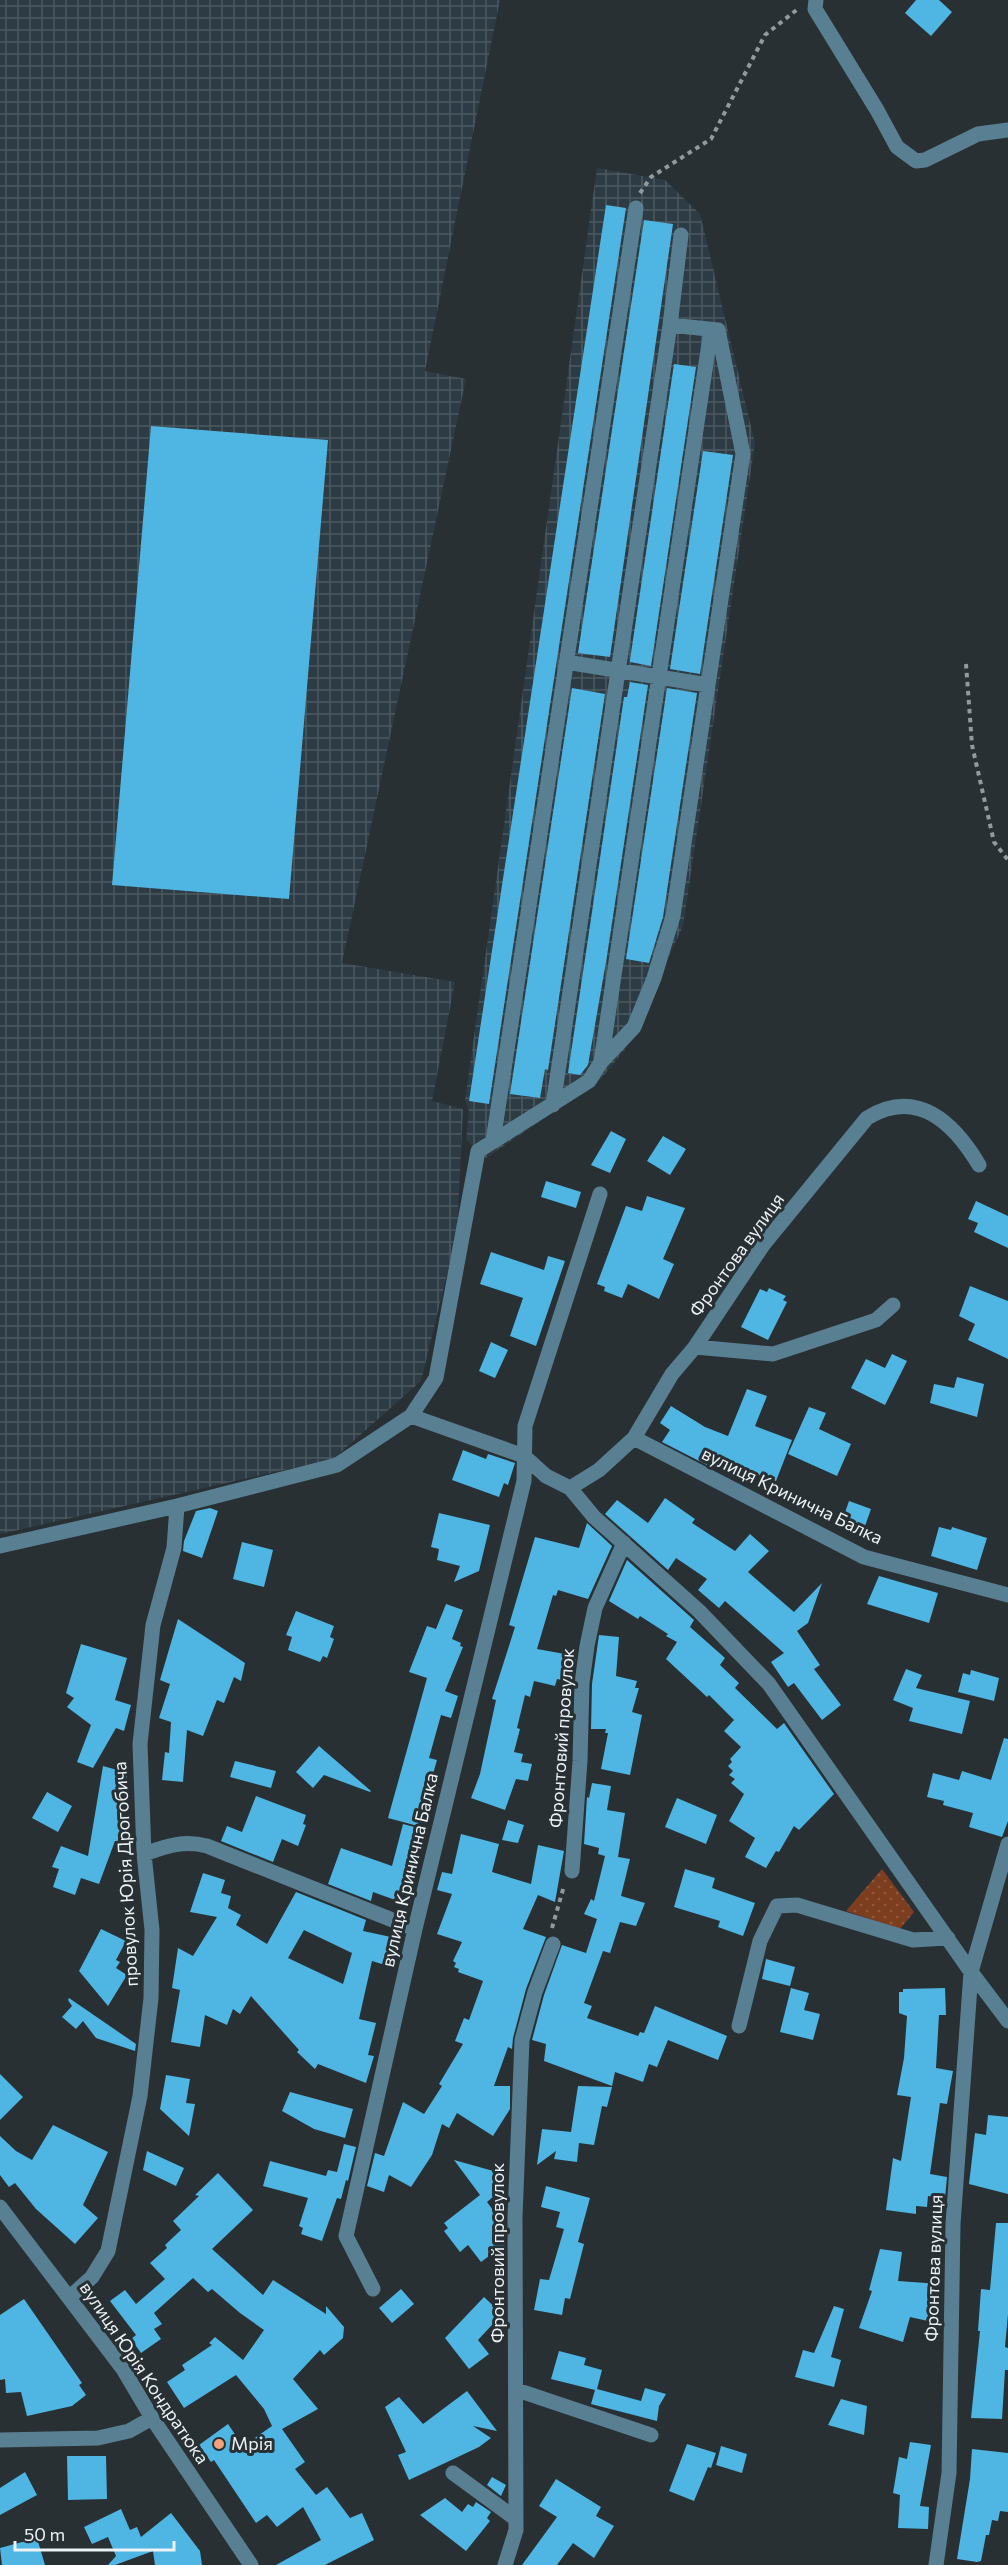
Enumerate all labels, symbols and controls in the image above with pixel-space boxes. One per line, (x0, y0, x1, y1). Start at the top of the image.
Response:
street label: Фронтова вулиця (684, 1188, 788, 1320)
street label: вулиця Кринична Балка (698, 1442, 886, 1548)
street label: Фронтовий провулок (544, 1647, 578, 1829)
street label: провулок Юрія Дрогобича (108, 1761, 142, 1987)
street label: вулиця Кринична Балка (376, 1771, 442, 1969)
street label: Фронтовий провулок (486, 2163, 508, 2343)
street label: Фронтова вулиця (919, 2194, 947, 2342)
street label: вулиця Юрія Кондратюка (76, 2277, 214, 2468)
place label: Мрія (231, 2432, 273, 2454)
marker: Мрія (212, 2437, 226, 2451)
scale bar (15, 2514, 174, 2552)
text: 50 m (24, 2523, 65, 2545)

